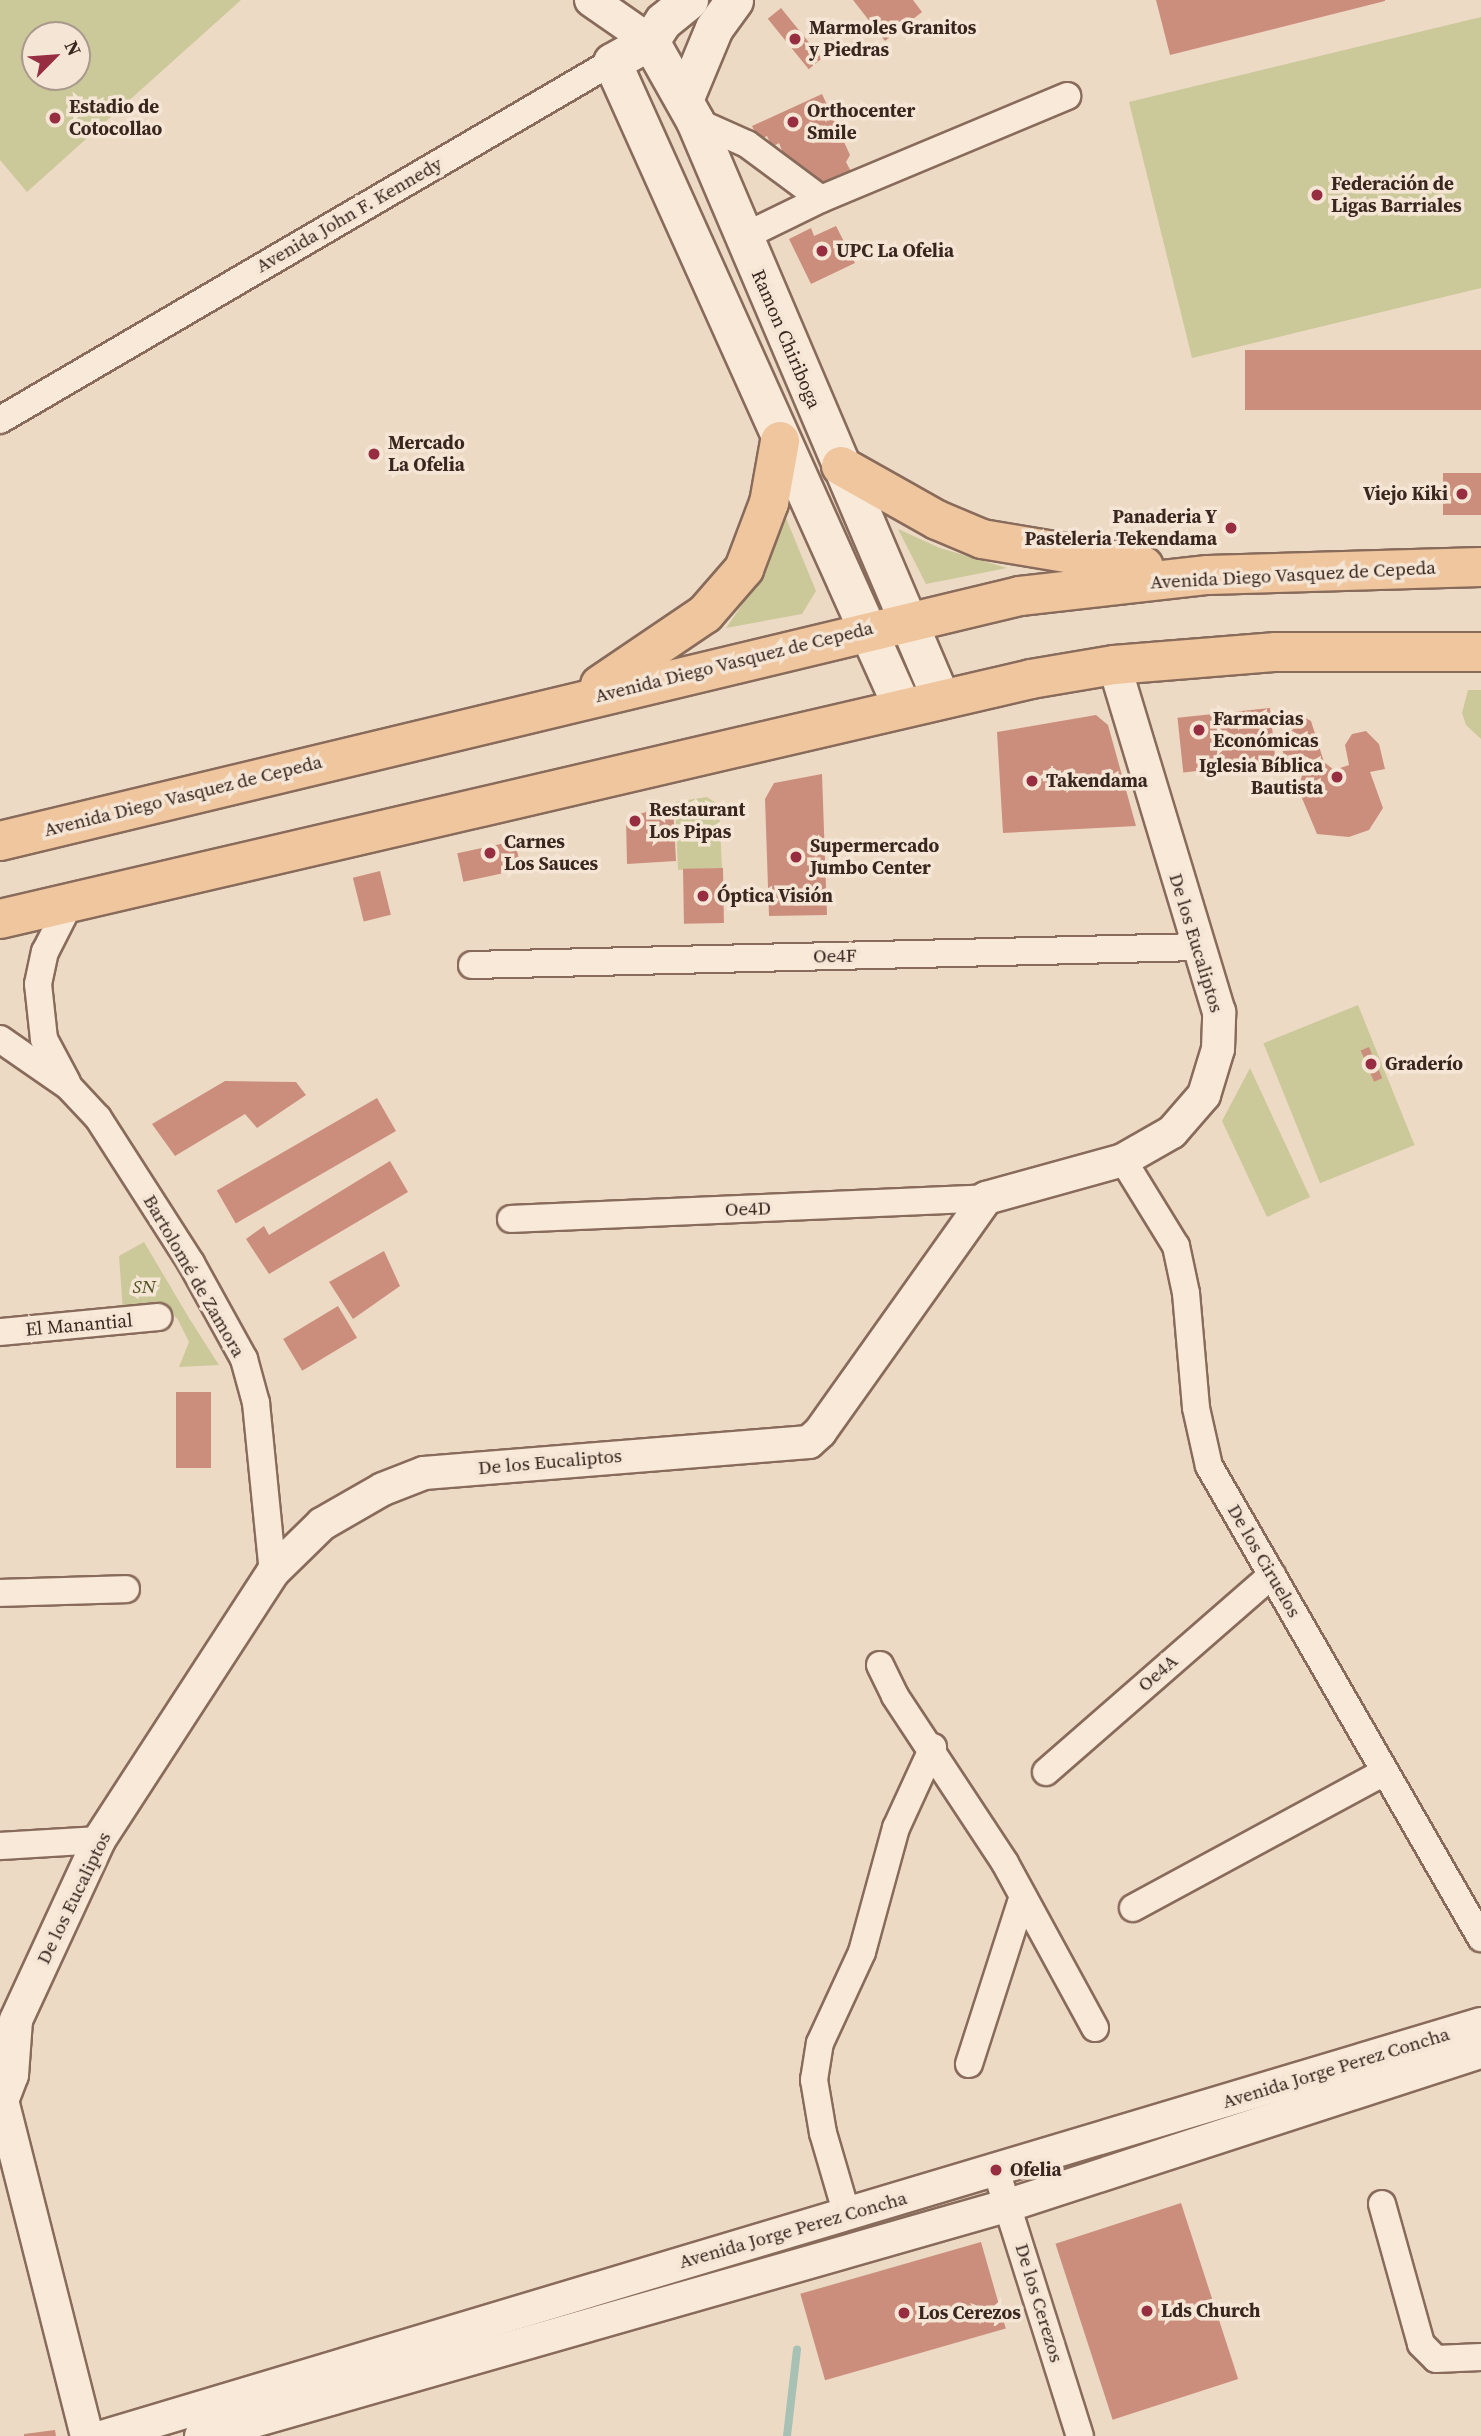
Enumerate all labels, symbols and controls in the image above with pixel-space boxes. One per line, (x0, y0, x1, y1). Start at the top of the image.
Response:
place label: Marmoles Granitos y Piedras (809, 17, 976, 61)
north arrow (21, 21, 91, 91)
marker: Marmoles Granitos y Piedras (787, 31, 803, 47)
text: N (59, 36, 88, 60)
place label: Estadio de Cotocollao (69, 96, 162, 140)
place label: Orthocenter Smile (807, 100, 915, 144)
marker: Estadio de Cotocollao (47, 110, 63, 126)
marker: Orthocenter Smile (785, 114, 801, 130)
street label: Avenida John F. Kennedy (252, 152, 446, 278)
place label: Federación de Ligas Barriales (1331, 173, 1462, 217)
marker: Federación de Ligas Barriales (1309, 187, 1325, 203)
place label: UPC La Ofelia (836, 240, 954, 262)
marker: UPC La Ofelia (814, 243, 830, 259)
street label: Ramon Chiriboga (746, 266, 826, 412)
place label: Mercado La Ofelia (388, 432, 465, 476)
marker: Mercado La Ofelia (366, 446, 382, 462)
place label: Viejo Kiki (1363, 483, 1448, 505)
marker: Viejo Kiki (1454, 486, 1470, 502)
place label: Panaderia Y Pasteleria Tekendama (1024, 506, 1217, 550)
marker: Panaderia Y Pasteleria Tekendama (1223, 520, 1239, 536)
street label: Avenida Diego Vasquez de Cepeda (1149, 556, 1437, 594)
street label: Avenida Diego Vasquez de Cepeda (592, 616, 876, 708)
place label: Farmacias Económicas (1213, 708, 1319, 752)
marker: Farmacias Económicas (1191, 722, 1207, 738)
street label: Avenida Diego Vasquez de Cepeda (41, 750, 325, 842)
place label: Iglesia Bíblica Bautista (1199, 755, 1323, 799)
marker: Iglesia Bíblica Bautista (1329, 769, 1345, 785)
place label: Takendama (1046, 770, 1148, 792)
marker: Takendama (1024, 773, 1040, 789)
place label: Restaurant Los Pipas (649, 799, 745, 843)
marker: Restaurant Los Pipas (627, 813, 643, 829)
place label: Carnes Los Sauces (504, 831, 598, 875)
place label: Supermercado Jumbo Center (810, 835, 939, 879)
marker: Carnes Los Sauces (482, 845, 498, 861)
marker: Supermercado Jumbo Center (788, 849, 804, 865)
street label: De los Eucaliptos (1164, 871, 1228, 1015)
place label: Óptica Visión (717, 885, 833, 907)
marker: Óptica Visión (695, 888, 711, 904)
street label: Oe4F (813, 944, 857, 968)
place label: Graderío (1385, 1053, 1463, 1075)
marker: Graderío (1363, 1056, 1379, 1072)
street label: Bartolomé de Zamora (138, 1191, 250, 1361)
street label: Oe4D (725, 1197, 771, 1221)
park label: SN (132, 1276, 156, 1298)
street label: El Manantial (24, 1309, 134, 1341)
street label: De los Eucaliptos (477, 1444, 623, 1480)
street label: De los Ciruelos (1222, 1500, 1306, 1622)
street label: Oe4A (1133, 1650, 1183, 1696)
street label: De los Eucaliptos (32, 1828, 116, 1968)
street label: Avenida Jorge Perez Concha (1220, 2023, 1452, 2113)
place label: Ofelia (1010, 2159, 1062, 2181)
marker: Ofelia (988, 2162, 1004, 2178)
street label: Avenida Jorge Perez Concha (676, 2186, 910, 2274)
street label: De los Cerezos (1010, 2241, 1068, 2365)
place label: Lds Church (1161, 2300, 1261, 2322)
place label: Los Cerezos (918, 2302, 1021, 2324)
marker: Lds Church (1139, 2303, 1155, 2319)
marker: Los Cerezos (896, 2305, 912, 2321)

